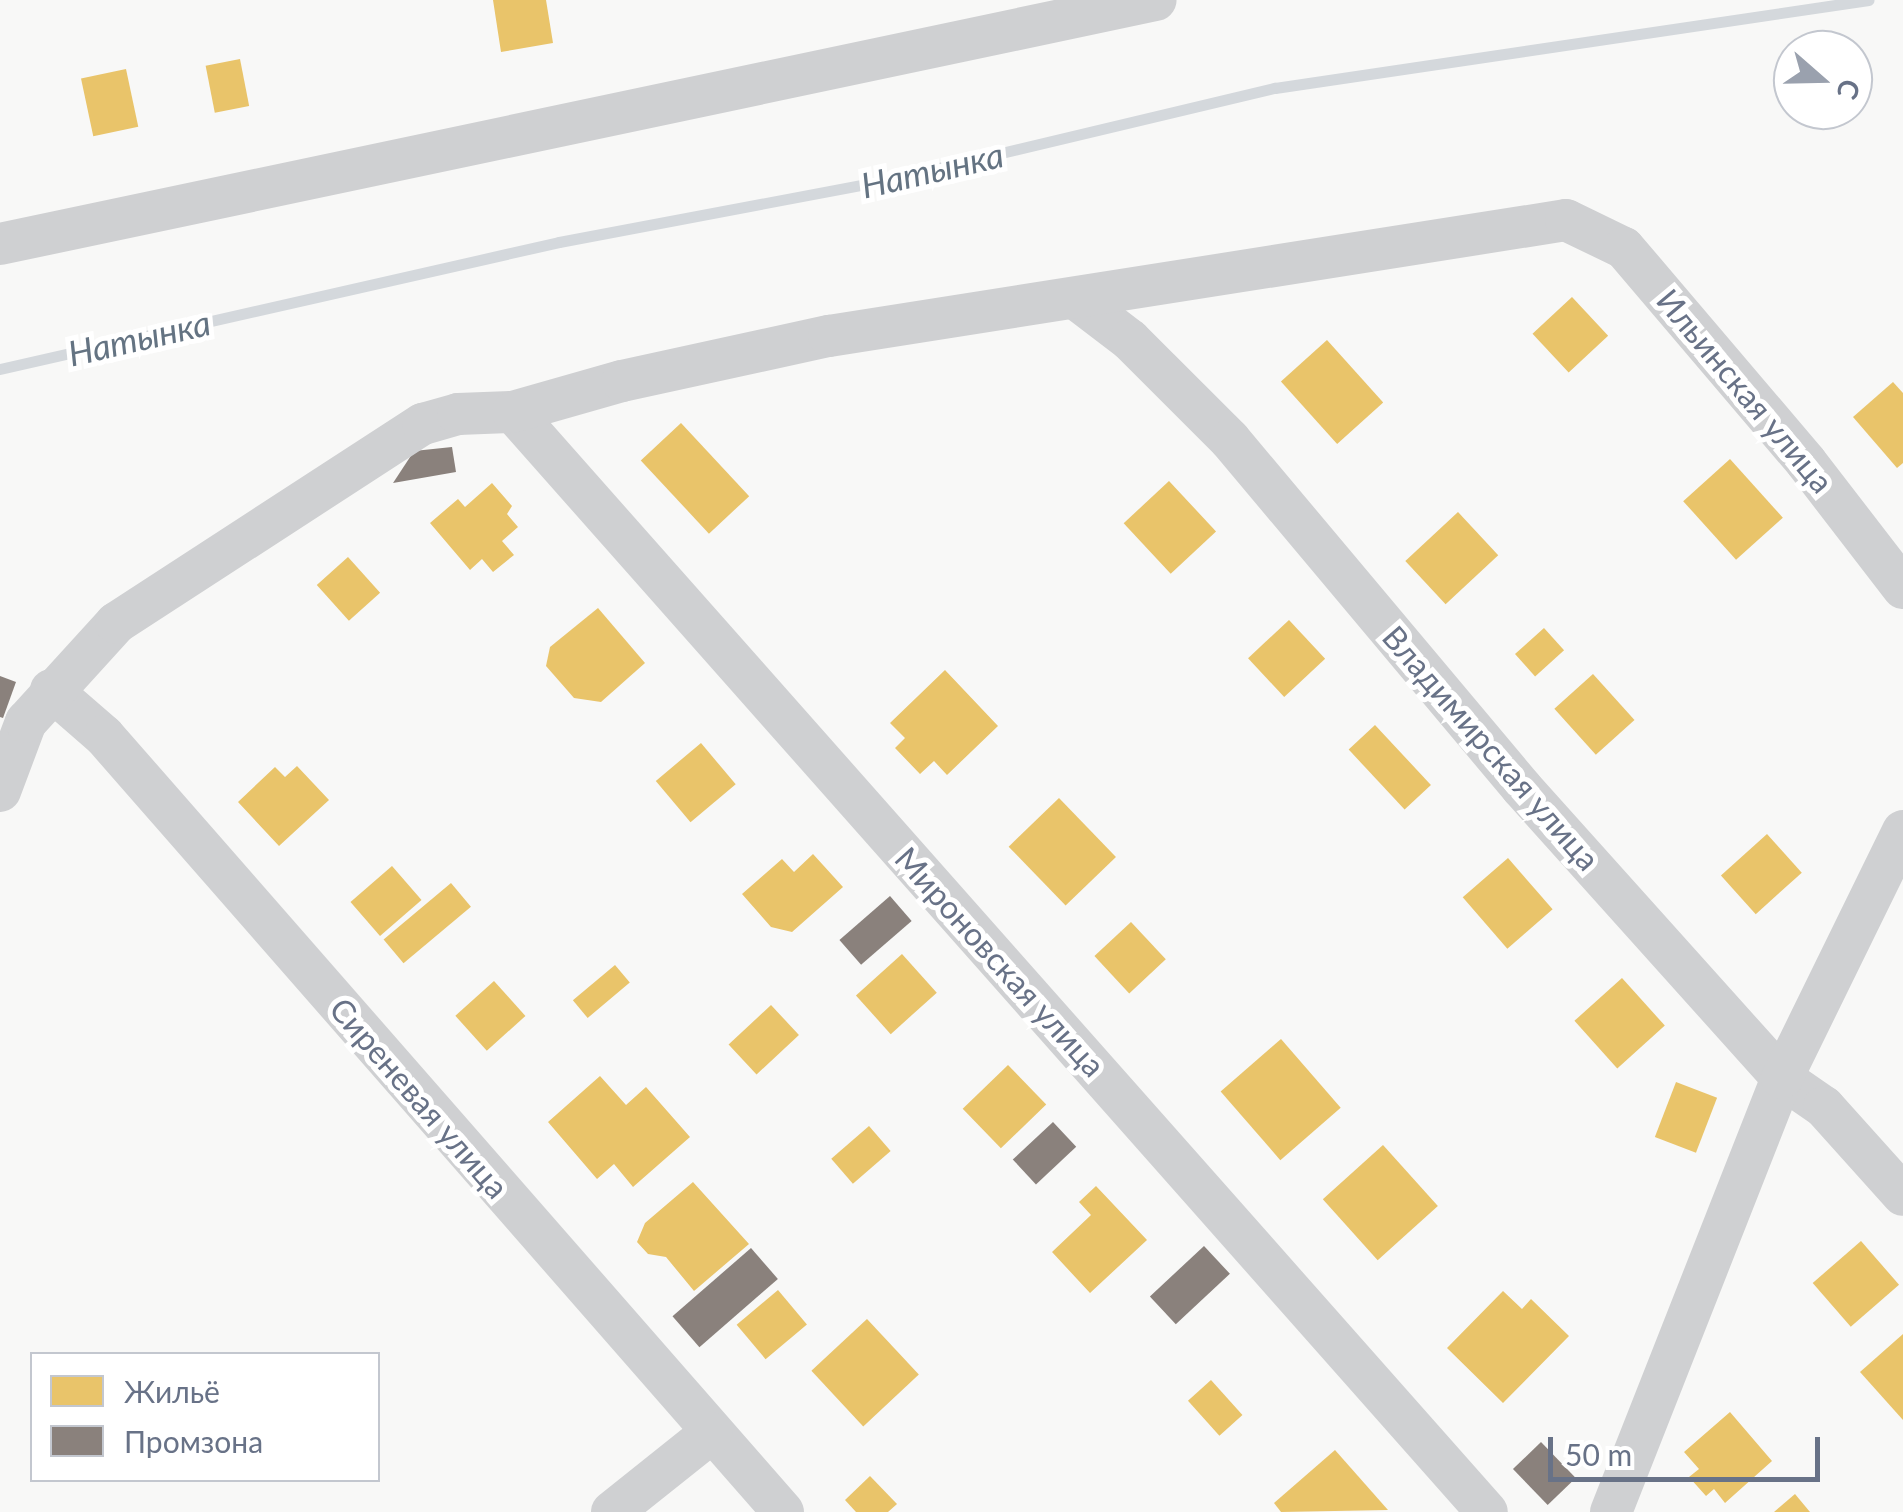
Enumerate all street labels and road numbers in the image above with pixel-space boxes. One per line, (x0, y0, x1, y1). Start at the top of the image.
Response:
street label: Ильинская улица (1649, 281, 1841, 501)
street label: Владимирская улица (1375, 618, 1607, 878)
street label: Мироновская улица (887, 839, 1113, 1085)
street label: Сиреневая улица (322, 990, 516, 1206)

